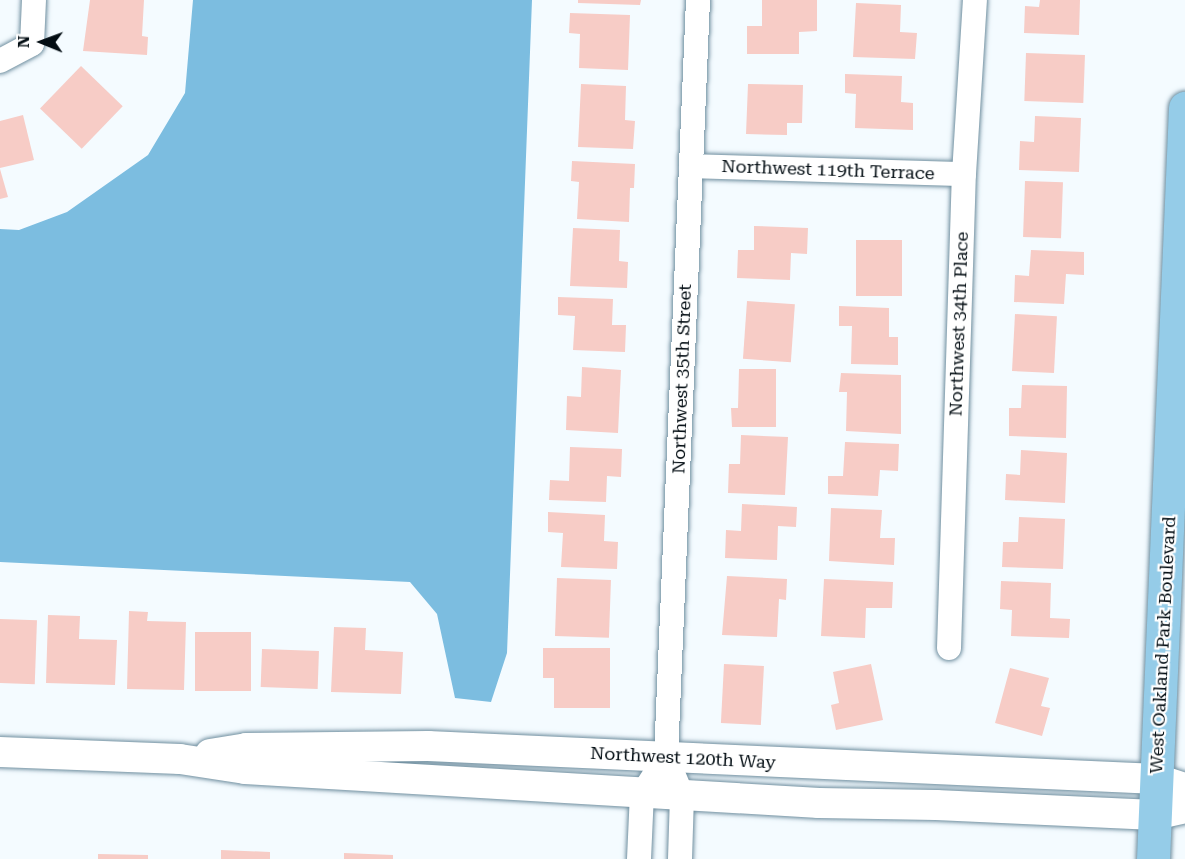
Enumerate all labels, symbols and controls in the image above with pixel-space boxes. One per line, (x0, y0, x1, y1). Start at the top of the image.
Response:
north arrow (12, 12, 72, 72)
text: N (14, 35, 33, 48)
street label: Northwest 119th Terrace (721, 155, 935, 185)
street label: Northwest 34th Place (945, 231, 973, 417)
street label: Northwest 35th Street (668, 284, 696, 474)
street label: West Oakland Park Boulevard (1145, 516, 1181, 774)
street label: Northwest 120th Way (590, 742, 776, 774)

